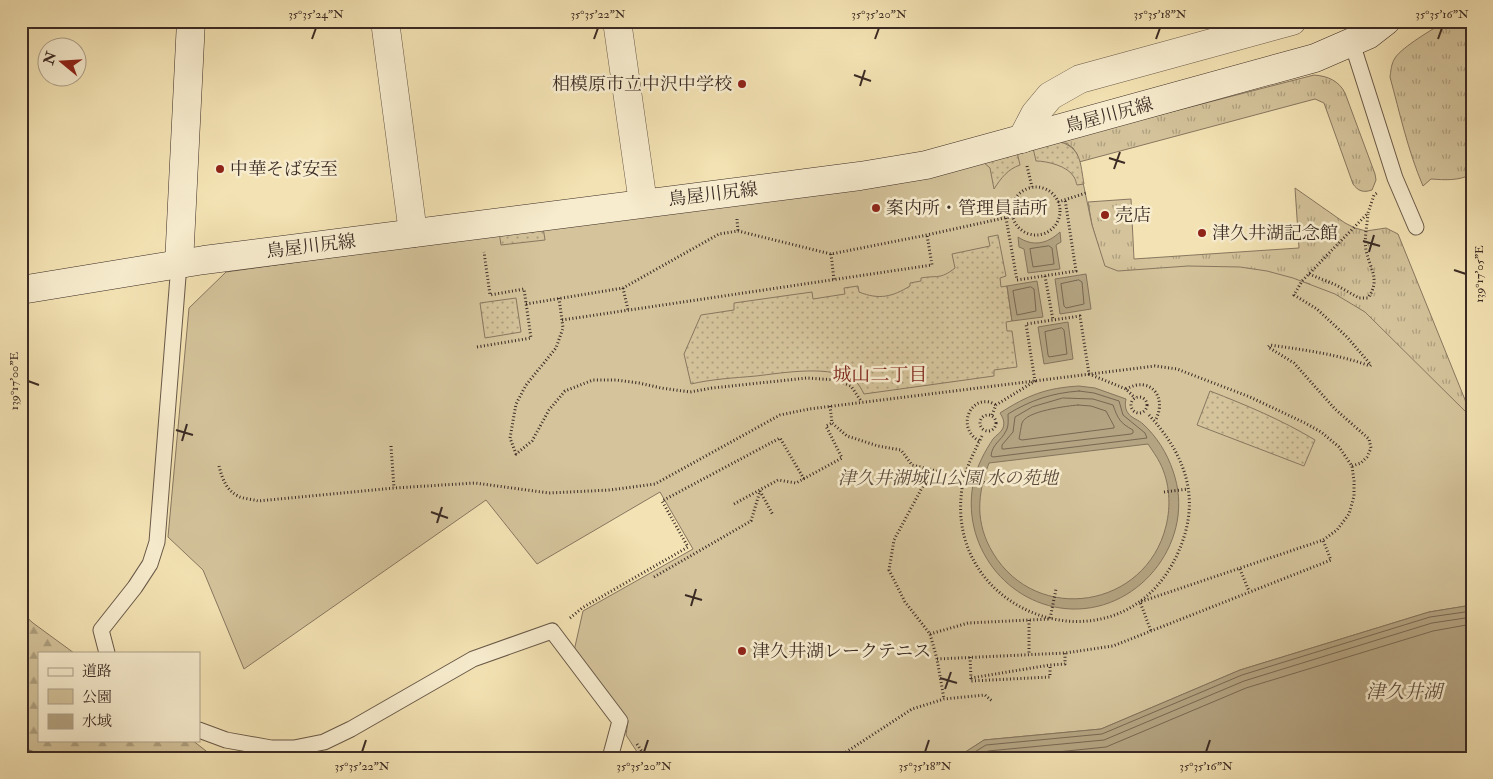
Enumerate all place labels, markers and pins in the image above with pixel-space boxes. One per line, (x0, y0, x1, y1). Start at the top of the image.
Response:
place label: 相模原市立中沢中学校 (552, 73, 732, 96)
marker: 相模原市立中沢中学校 (736, 78, 748, 90)
place label: 中華そば安至 (230, 158, 338, 181)
marker: 中華そば安至 (214, 163, 226, 175)
place label: 案内所・管理員詰所 (886, 197, 1048, 220)
marker: 案内所・管理員詰所 (870, 202, 882, 214)
place label: 売店 (1115, 204, 1151, 227)
marker: 売店 (1099, 209, 1111, 221)
place label: 津久井湖記念館 (1212, 222, 1338, 245)
marker: 津久井湖記念館 (1196, 227, 1208, 239)
place label: 津久井湖レークテニス (752, 640, 931, 663)
marker: 津久井湖レークテニス (736, 645, 748, 657)

